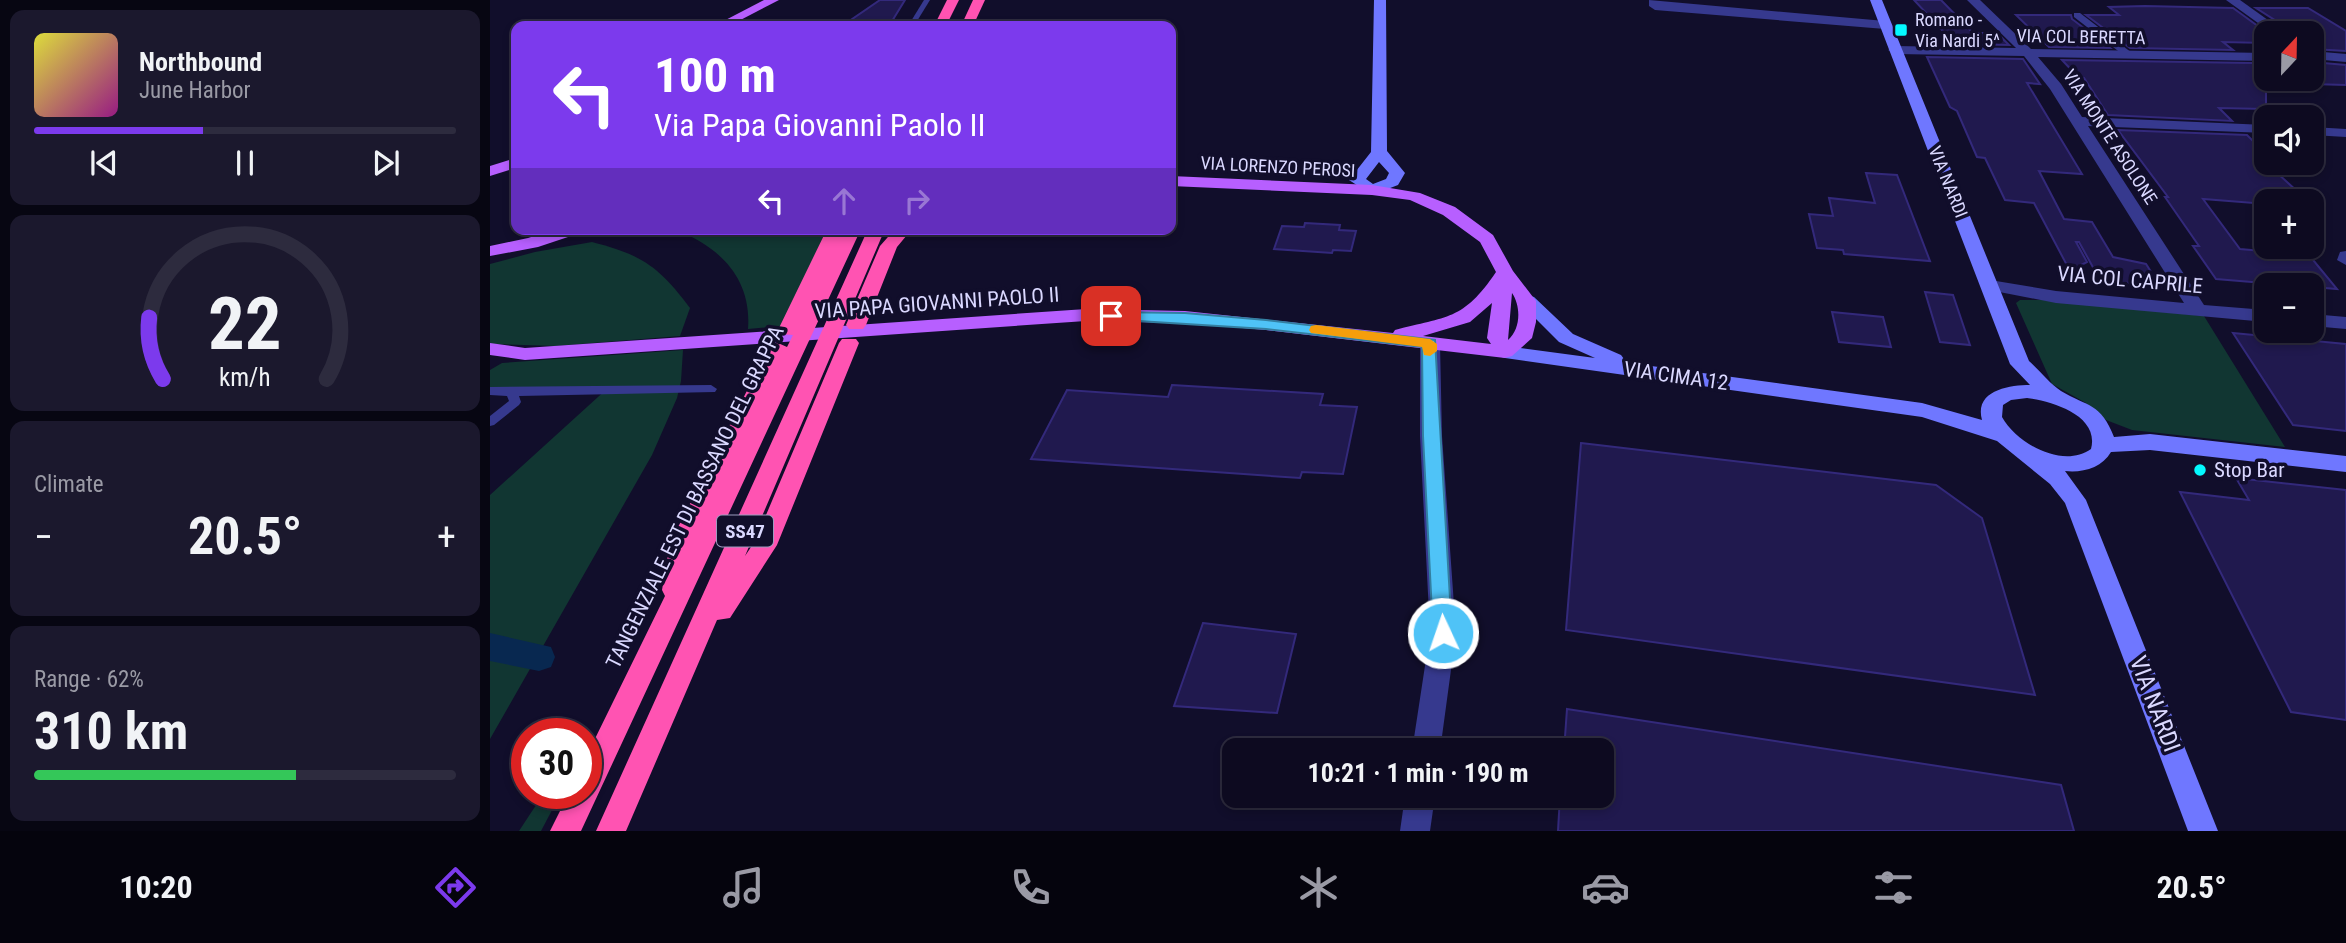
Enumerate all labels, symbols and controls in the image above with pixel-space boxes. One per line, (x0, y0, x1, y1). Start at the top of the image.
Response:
place label: Romano - Via Nardi 5^ (1915, 9, 2000, 51)
north arrow (2254, 21, 2324, 91)
map controls (2254, 21, 2324, 343)
marker: Romano - Via Nardi 5^ (1893, 22, 1909, 38)
street label: VIA COL BERETTA (2016, 25, 2146, 48)
text: Northbound (139, 47, 262, 77)
text: 100 m (654, 47, 776, 104)
icon: left (539, 49, 630, 140)
street label: VIA MONTE ASOLONE (2059, 65, 2162, 208)
text: June Harbor (139, 77, 251, 104)
button: sound (2254, 105, 2324, 175)
text: Via Papa Giovanni Paolo II (654, 106, 986, 144)
street label: VIA NARDI (1925, 143, 1972, 221)
icon: previous (85, 144, 123, 182)
icon: pause (226, 144, 264, 182)
icon: next (367, 144, 405, 182)
street label: VIA LORENZO PEROSI (1200, 152, 1356, 181)
icon: left (752, 182, 790, 220)
icon: ahead (825, 182, 863, 220)
icon: right (898, 182, 936, 220)
button: + (2254, 189, 2324, 259)
street label: VIA COL CAPRILE (2056, 262, 2204, 298)
button: − (2254, 273, 2324, 343)
text: 22 (208, 281, 282, 367)
street label: VIA PAPA GIOVANNI PAOLO II (814, 282, 1060, 324)
pin (1081, 286, 1141, 346)
icon: arrive (1092, 297, 1130, 335)
street label: TANGENZIALE EST DI BASSANO DEL GRAPPA (601, 322, 789, 672)
street label: VIA CIMA 12 (1622, 357, 1730, 395)
text: km/h (219, 363, 271, 392)
place label: Stop Bar (2214, 458, 2285, 482)
marker: Stop Bar (2192, 462, 2208, 478)
text: Climate (34, 471, 104, 498)
text: 20.5° (188, 506, 302, 567)
text: − (34, 515, 53, 559)
text: + (437, 515, 456, 559)
road number: SS47 (717, 516, 773, 546)
position arrow (1406, 596, 1480, 670)
street label: VIA NARDI (2124, 652, 2186, 756)
text: Range · 62% (34, 666, 144, 693)
text: 310 km (34, 701, 188, 762)
speed limit sign: 30 (511, 718, 602, 809)
text: 10:21 · 1 min · 190 m (1308, 758, 1528, 788)
icon: directions (431, 863, 480, 912)
icon: music (719, 863, 768, 912)
icon: phone (1006, 863, 1055, 912)
icon: climate (1294, 863, 1343, 912)
icon: car (1581, 863, 1630, 912)
icon: filters (1869, 863, 1918, 912)
text: 10:20 (119, 868, 193, 906)
text: 20.5° (2156, 868, 2227, 906)

